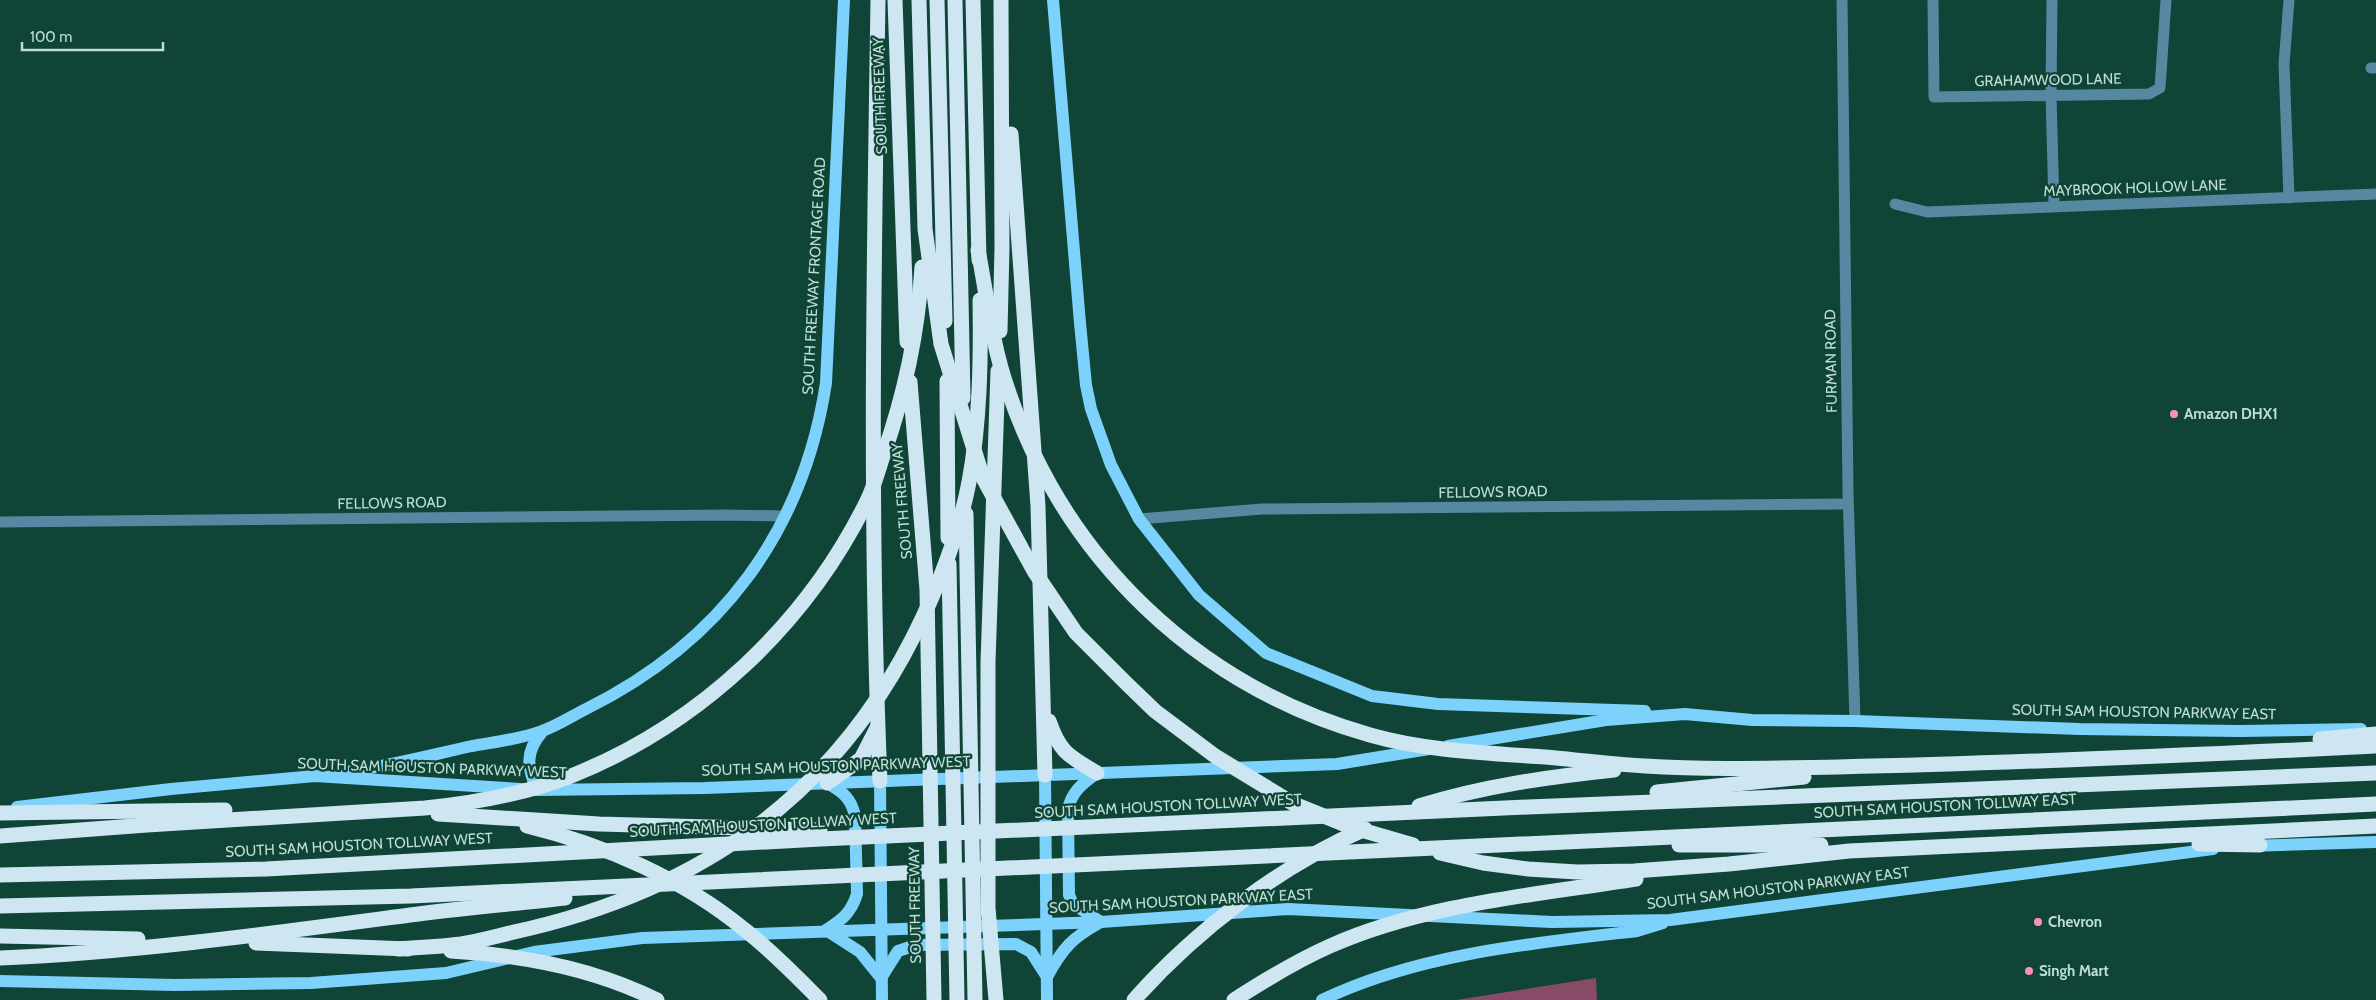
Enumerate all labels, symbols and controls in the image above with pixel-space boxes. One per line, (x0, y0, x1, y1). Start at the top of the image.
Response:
scale bar (22, 20, 164, 52)
text: 100 m (30, 28, 72, 46)
street label: SOUTH FREEWAY (869, 37, 891, 155)
street label: GRAHAMWOOD LANE (1974, 70, 2122, 90)
street label: SOUTH FREEWAY FRONTAGE ROAD (799, 157, 829, 395)
street label: MAYBROOK HOLLOW LANE (2043, 176, 2227, 200)
street label: FURMAN ROAD (1821, 309, 1841, 413)
place label: Amazon DHX1 (2184, 405, 2278, 423)
marker: Amazon DHX1 (2168, 408, 2180, 420)
street label: SOUTH FREEWAY (888, 441, 916, 560)
street label: FELLOWS ROAD (1438, 482, 1548, 502)
street label: FELLOWS ROAD (337, 493, 447, 513)
street label: SOUTH SAM HOUSTON PARKWAY EAST (2012, 701, 2276, 723)
street label: SOUTH SAM HOUSTON PARKWAY WEST (701, 752, 971, 780)
street label: SOUTH SAM HOUSTON PARKWAY WEST (297, 754, 567, 782)
street label: SOUTH SAM HOUSTON TOLLWAY WEST (1034, 790, 1302, 822)
street label: SOUTH SAM HOUSTON TOLLWAY EAST (1813, 790, 2077, 822)
street label: SOUTH SAM HOUSTON TOLLWAY WEST (629, 809, 897, 841)
street label: SOUTH SAM HOUSTON TOLLWAY WEST (225, 829, 493, 861)
street label: SOUTH FREEWAY (905, 846, 925, 964)
street label: SOUTH SAM HOUSTON PARKWAY EAST (1646, 863, 1910, 913)
street label: SOUTH SAM HOUSTON PARKWAY EAST (1048, 885, 1314, 917)
place label: Chevron (2048, 913, 2102, 931)
marker: Chevron (2032, 916, 2044, 928)
place label: Singh Mart (2039, 962, 2109, 980)
marker: Singh Mart (2023, 965, 2035, 977)

